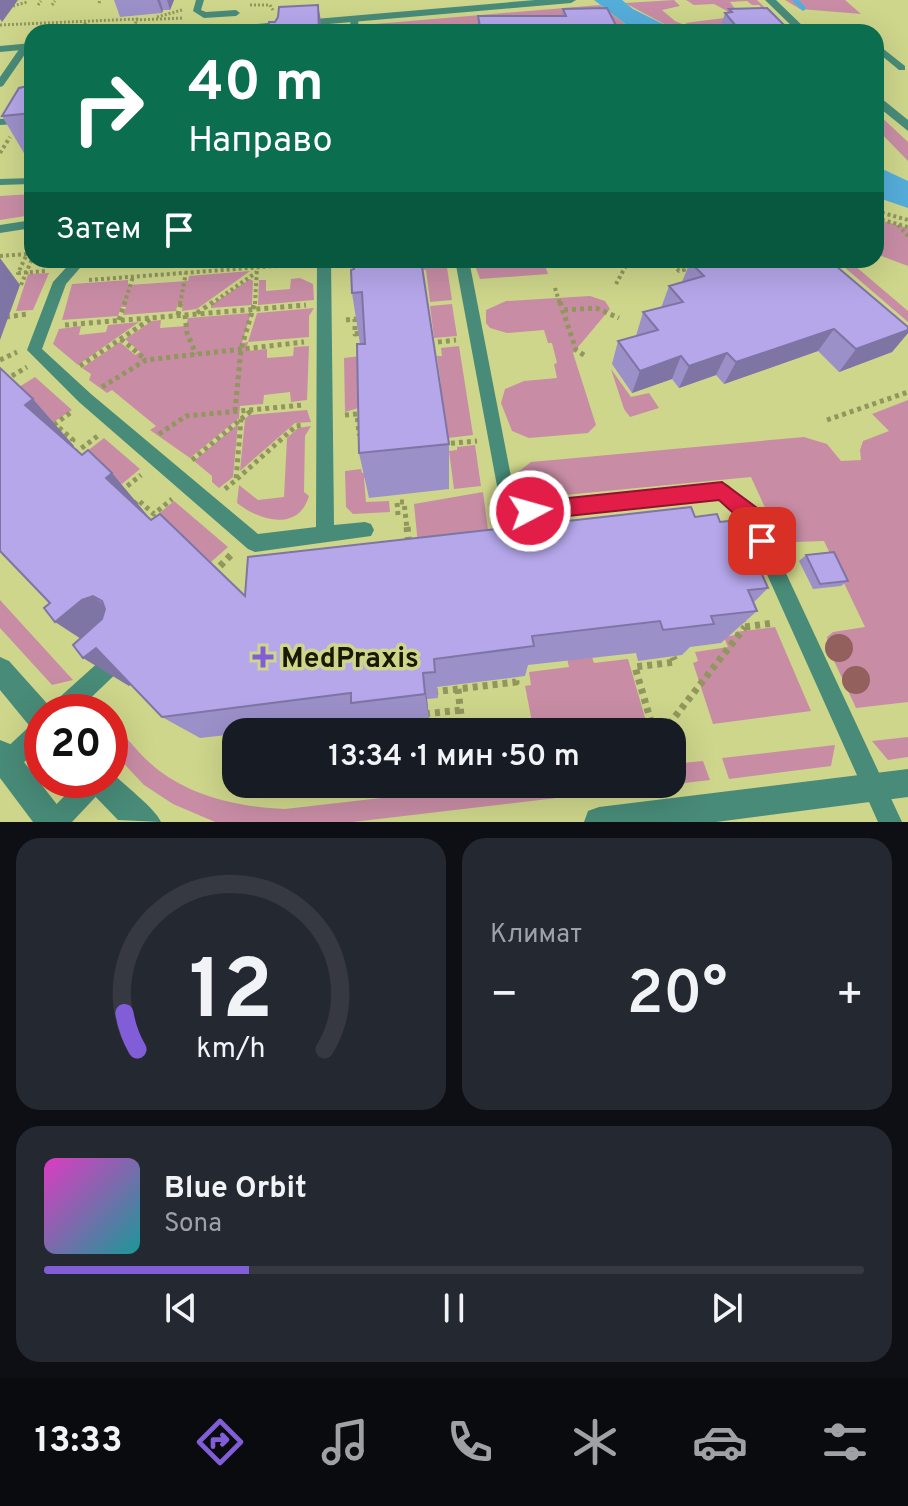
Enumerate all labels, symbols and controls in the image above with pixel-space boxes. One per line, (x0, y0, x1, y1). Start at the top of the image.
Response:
text: 40 m (188, 50, 324, 120)
icon: right (56, 56, 160, 160)
text: Направо (188, 119, 333, 165)
icon: arrive (157, 208, 201, 252)
text: Затем (56, 212, 141, 249)
position arrow (488, 469, 572, 553)
pin (728, 507, 796, 575)
icon: arrive (740, 519, 784, 563)
place label: MedPraxis (281, 642, 419, 678)
marker: MedPraxis (252, 646, 274, 668)
speed limit sign: 20 (24, 694, 128, 798)
text: 13:34 · 1 мин · 50 m (328, 739, 580, 776)
text: Климат (490, 919, 582, 952)
text: 12 (189, 943, 273, 1048)
text: 20° (627, 959, 727, 1035)
text: − (490, 969, 518, 1025)
text: + (836, 969, 864, 1025)
text: km/h (196, 1032, 266, 1068)
text: Blue Orbit (164, 1171, 307, 1208)
text: Sona (164, 1208, 222, 1241)
icon: previous (159, 1286, 203, 1330)
icon: pause (432, 1286, 476, 1330)
icon: next (705, 1286, 749, 1330)
icon: directions (192, 1414, 248, 1470)
icon: music (317, 1414, 373, 1470)
icon: phone (442, 1414, 498, 1470)
icon: climate (567, 1414, 623, 1470)
icon: car (692, 1414, 748, 1470)
icon: filters (817, 1414, 873, 1470)
text: 13:33 (35, 1419, 122, 1465)

